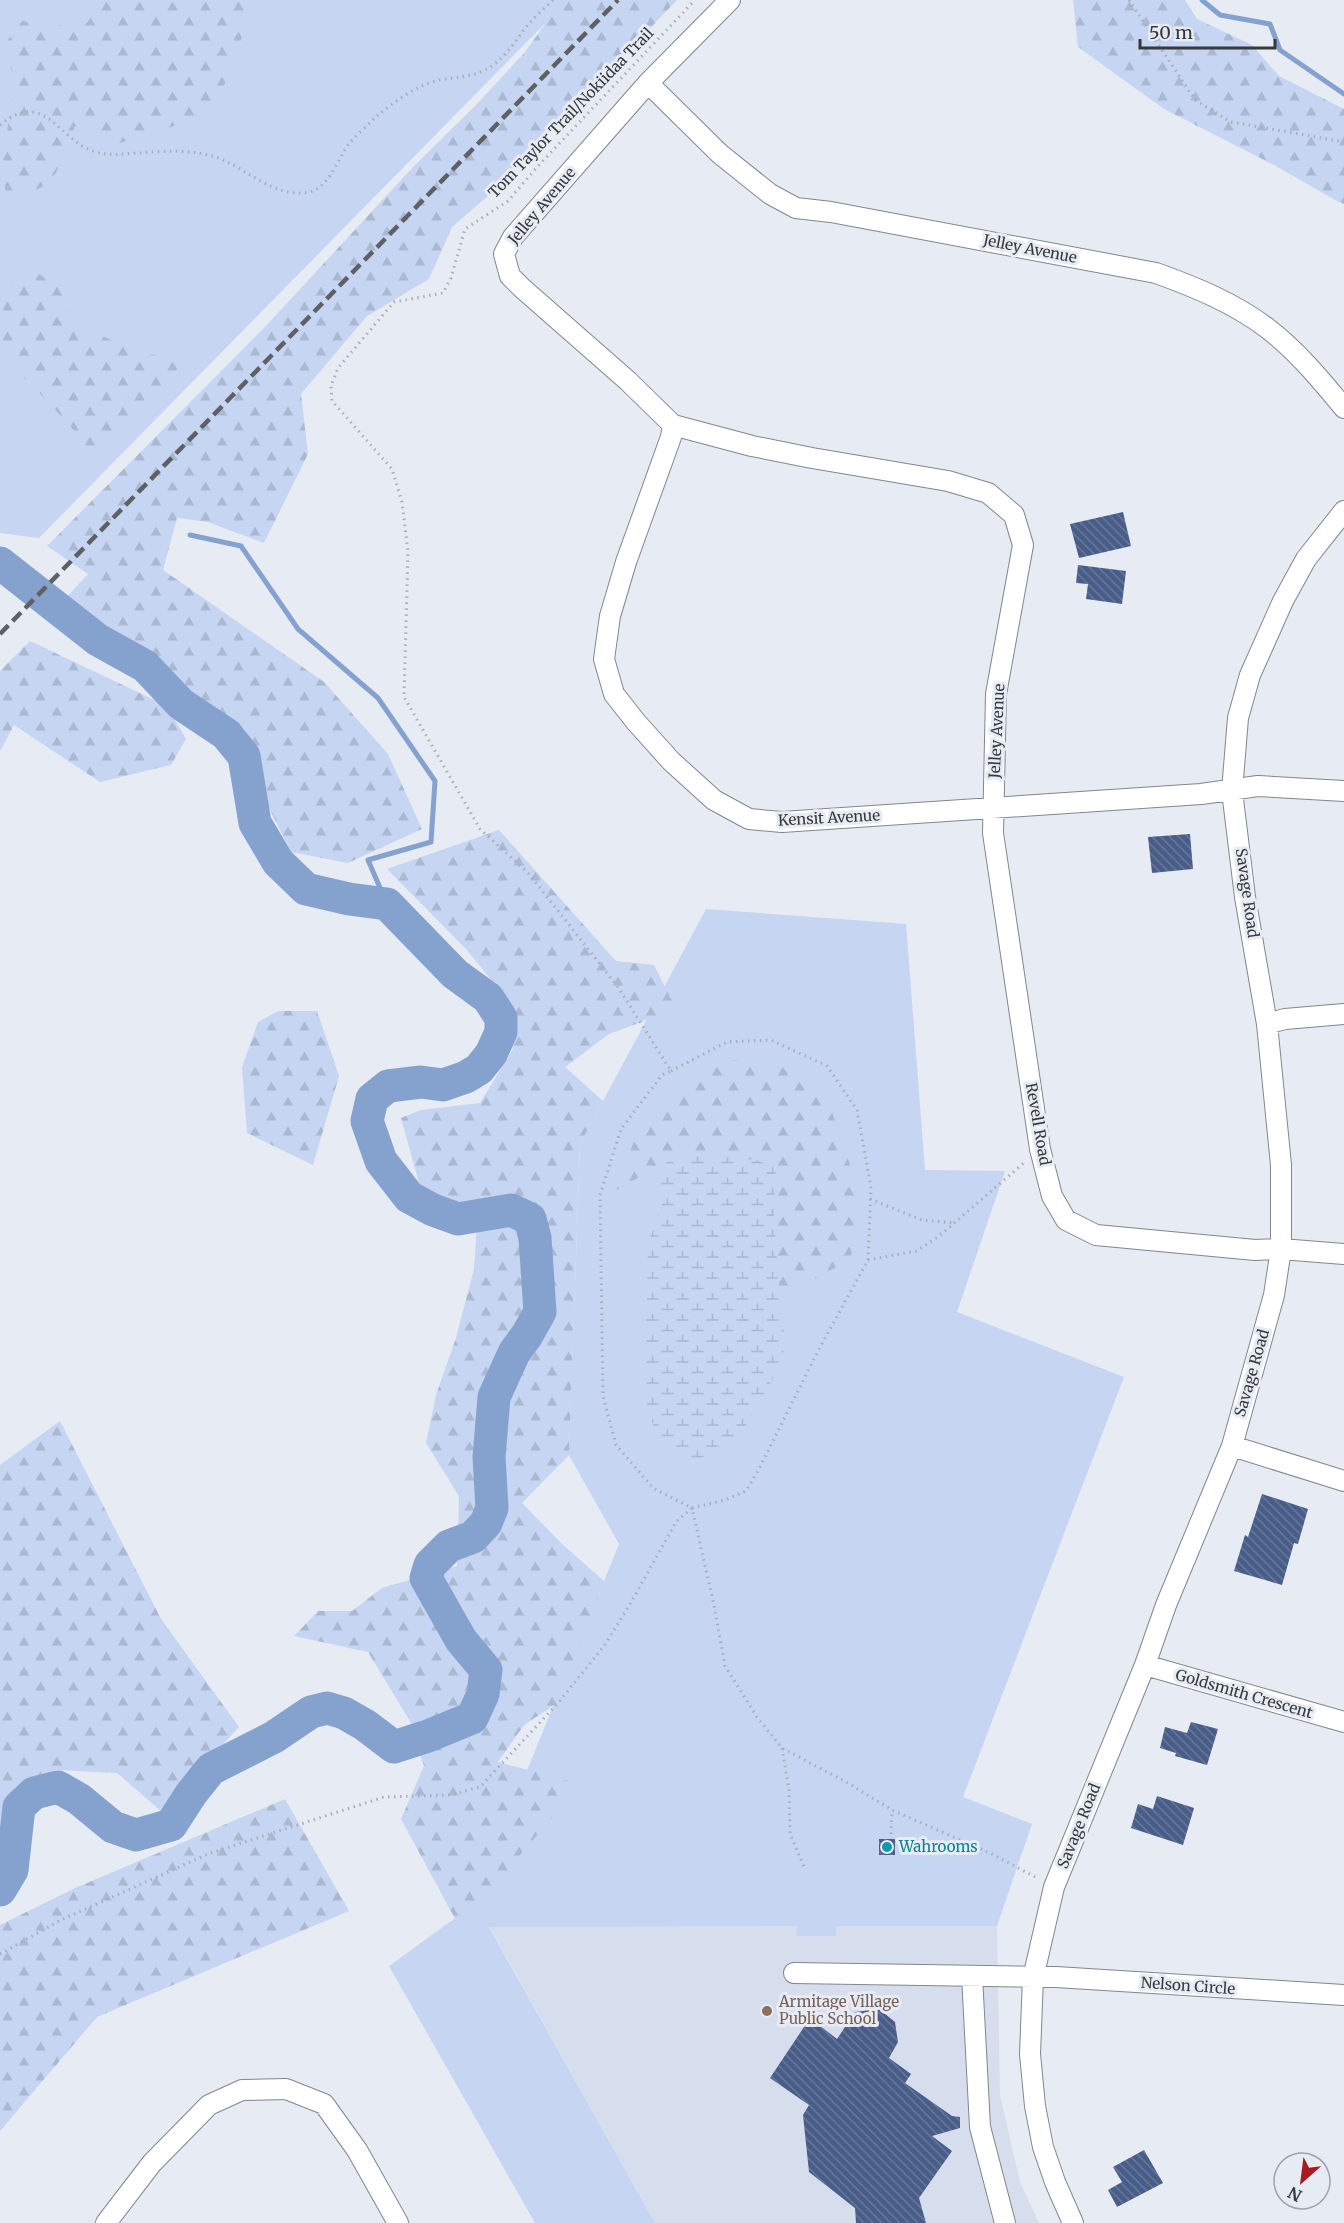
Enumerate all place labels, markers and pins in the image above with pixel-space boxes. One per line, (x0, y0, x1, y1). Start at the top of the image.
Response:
place label: Wahrooms (898, 1837, 978, 1856)
marker: Wahrooms (880, 1840, 894, 1854)
place label: Armitage Village Public School (778, 1992, 899, 2028)
marker: Armitage Village Public School (760, 2004, 774, 2018)

